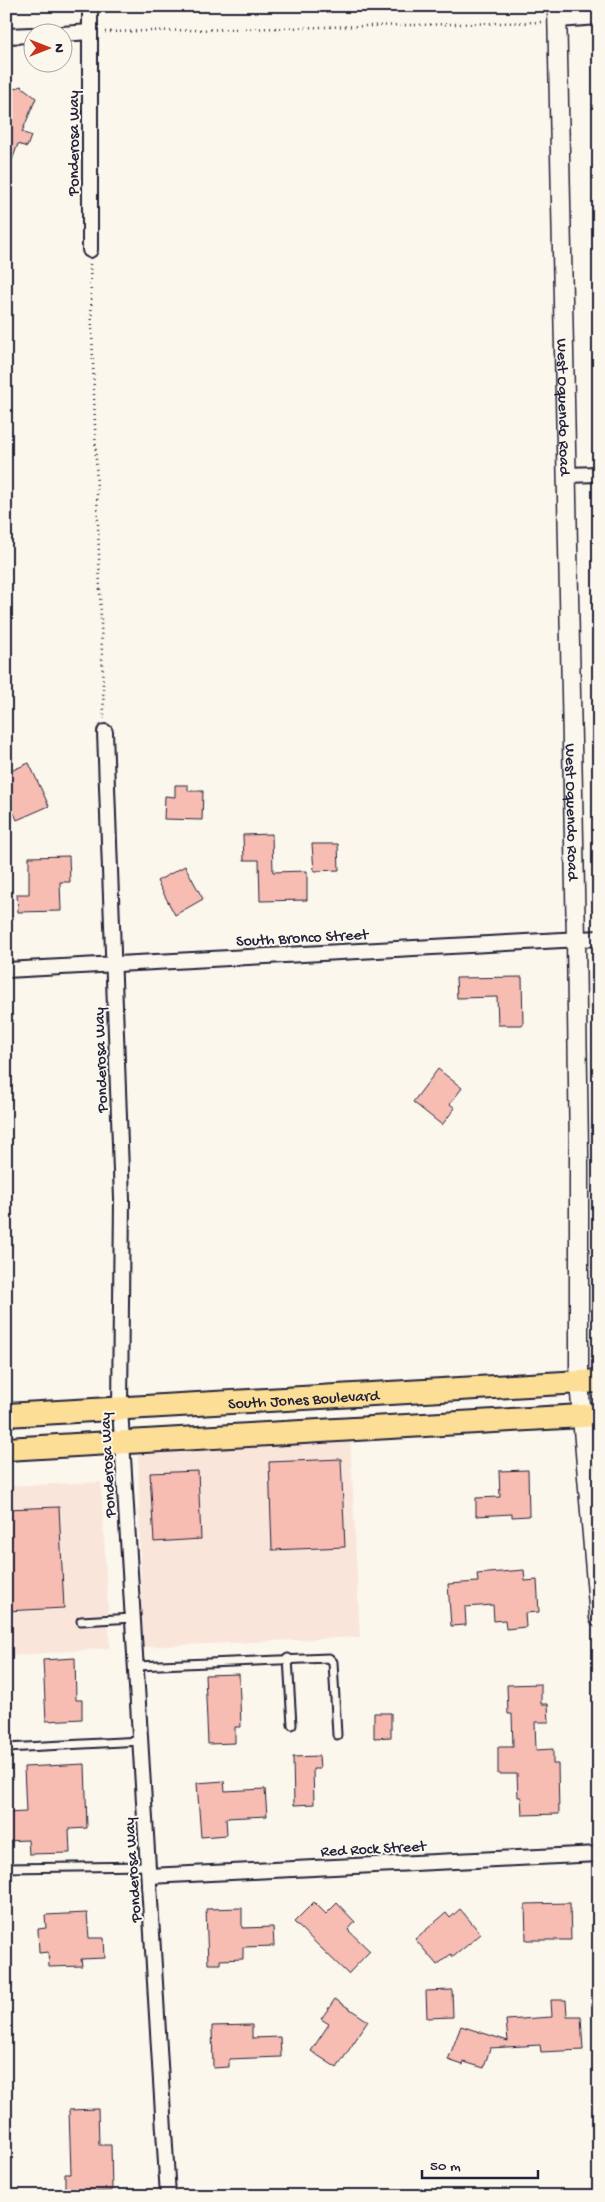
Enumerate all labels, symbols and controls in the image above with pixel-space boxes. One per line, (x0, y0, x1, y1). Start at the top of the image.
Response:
north arrow (22, 22, 72, 72)
text: N (50, 43, 67, 53)
street label: Ponderosa Way (66, 90, 85, 197)
street label: West Oquendo Road (551, 338, 573, 477)
street label: West Oquendo Road (559, 743, 581, 882)
street label: South Bronco Street (236, 926, 370, 952)
street label: Ponderosa Way (91, 1007, 114, 1114)
street label: South Jones Boulevard (228, 1388, 381, 1415)
street label: Ponderosa Way (97, 1412, 122, 1519)
street label: Ponderosa Way (121, 1816, 148, 1924)
street label: Red Rock Street (320, 1838, 428, 1863)
scale bar (422, 2147, 539, 2179)
text: 50 m (430, 2158, 461, 2176)

